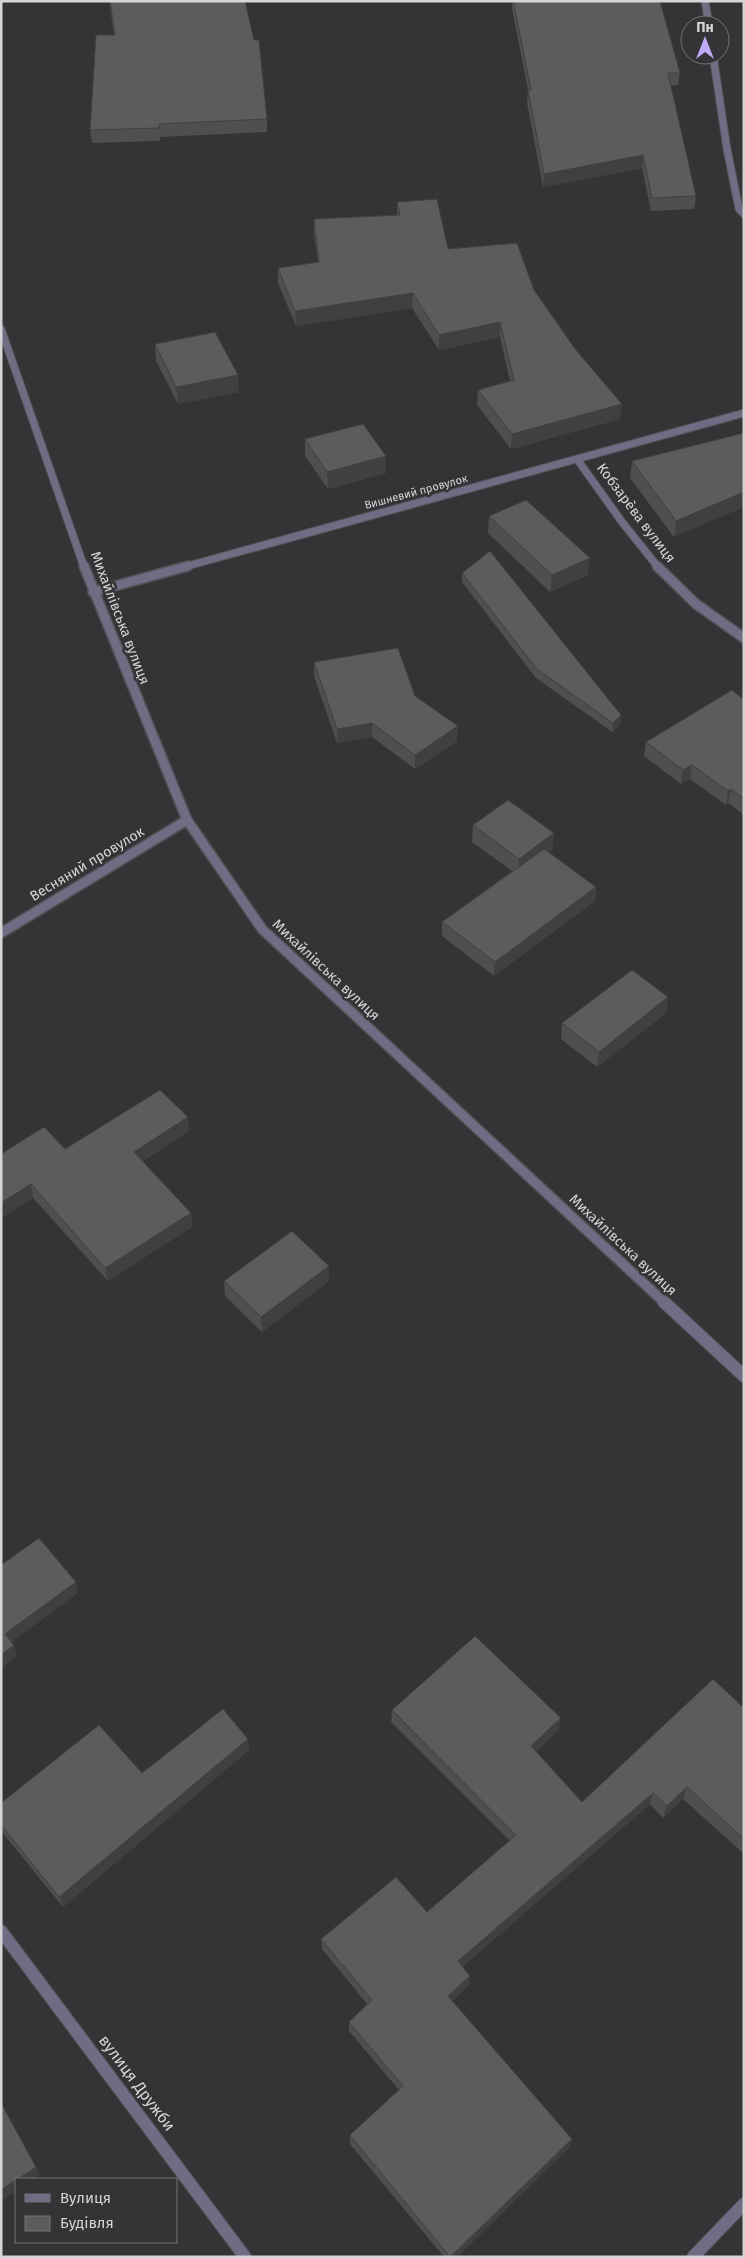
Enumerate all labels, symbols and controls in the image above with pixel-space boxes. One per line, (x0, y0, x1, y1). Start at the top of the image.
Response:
north arrow (680, 15, 730, 65)
text: Пн (696, 19, 714, 36)
street label: Кобзарèва вулиця (593, 460, 679, 566)
street label: Вишневий провулок (363, 472, 469, 512)
street label: Михайлівська вулиця (87, 549, 153, 687)
street label: Весняний провулок (27, 823, 148, 905)
street label: Михайлівська вулиця (269, 916, 383, 1024)
street label: Михайлівська вулиця (566, 1191, 680, 1299)
street label: вулиця Дружби (95, 2031, 179, 2135)
legend (15, 2178, 178, 2243)
text: Вулиця (60, 2189, 111, 2207)
text: Будівля (60, 2214, 114, 2232)

